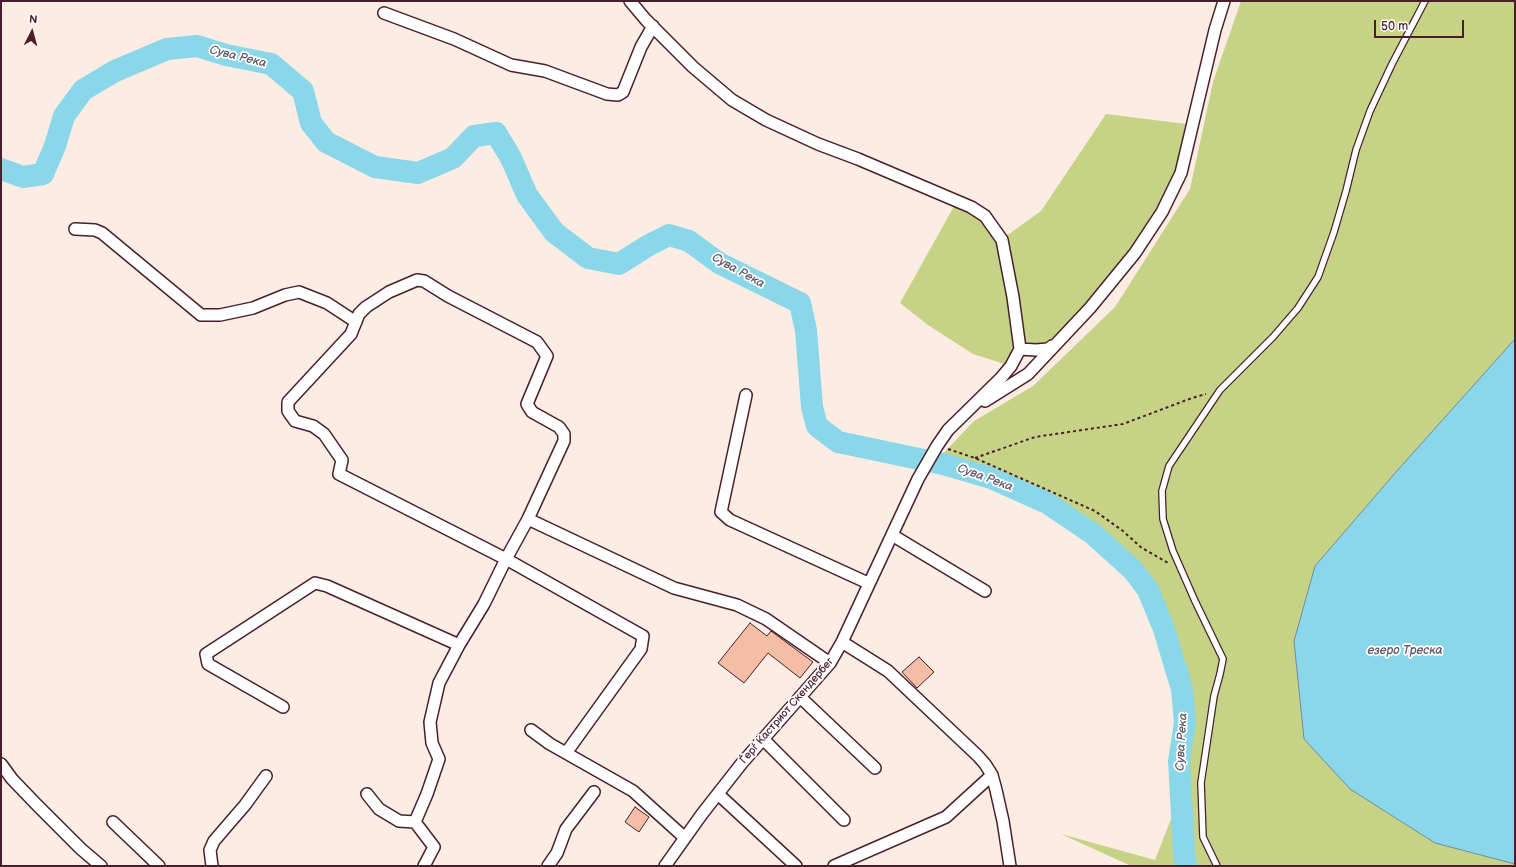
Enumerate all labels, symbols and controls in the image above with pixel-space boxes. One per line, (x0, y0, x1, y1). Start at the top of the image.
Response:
north arrow (12, 12, 52, 52)
scale bar (1376, 12, 1466, 38)
text: N (29, 13, 38, 26)
text: 50 m (1381, 19, 1408, 34)
water label: Сува Река (208, 43, 268, 71)
water label: Сува Река (709, 251, 767, 291)
water label: Сува Река (955, 461, 1015, 495)
water label: езеро Треска (1367, 644, 1443, 658)
street label: Ѓерѓ Кастриот Скендербег (737, 655, 837, 767)
water label: Сува Река (1173, 713, 1191, 771)

